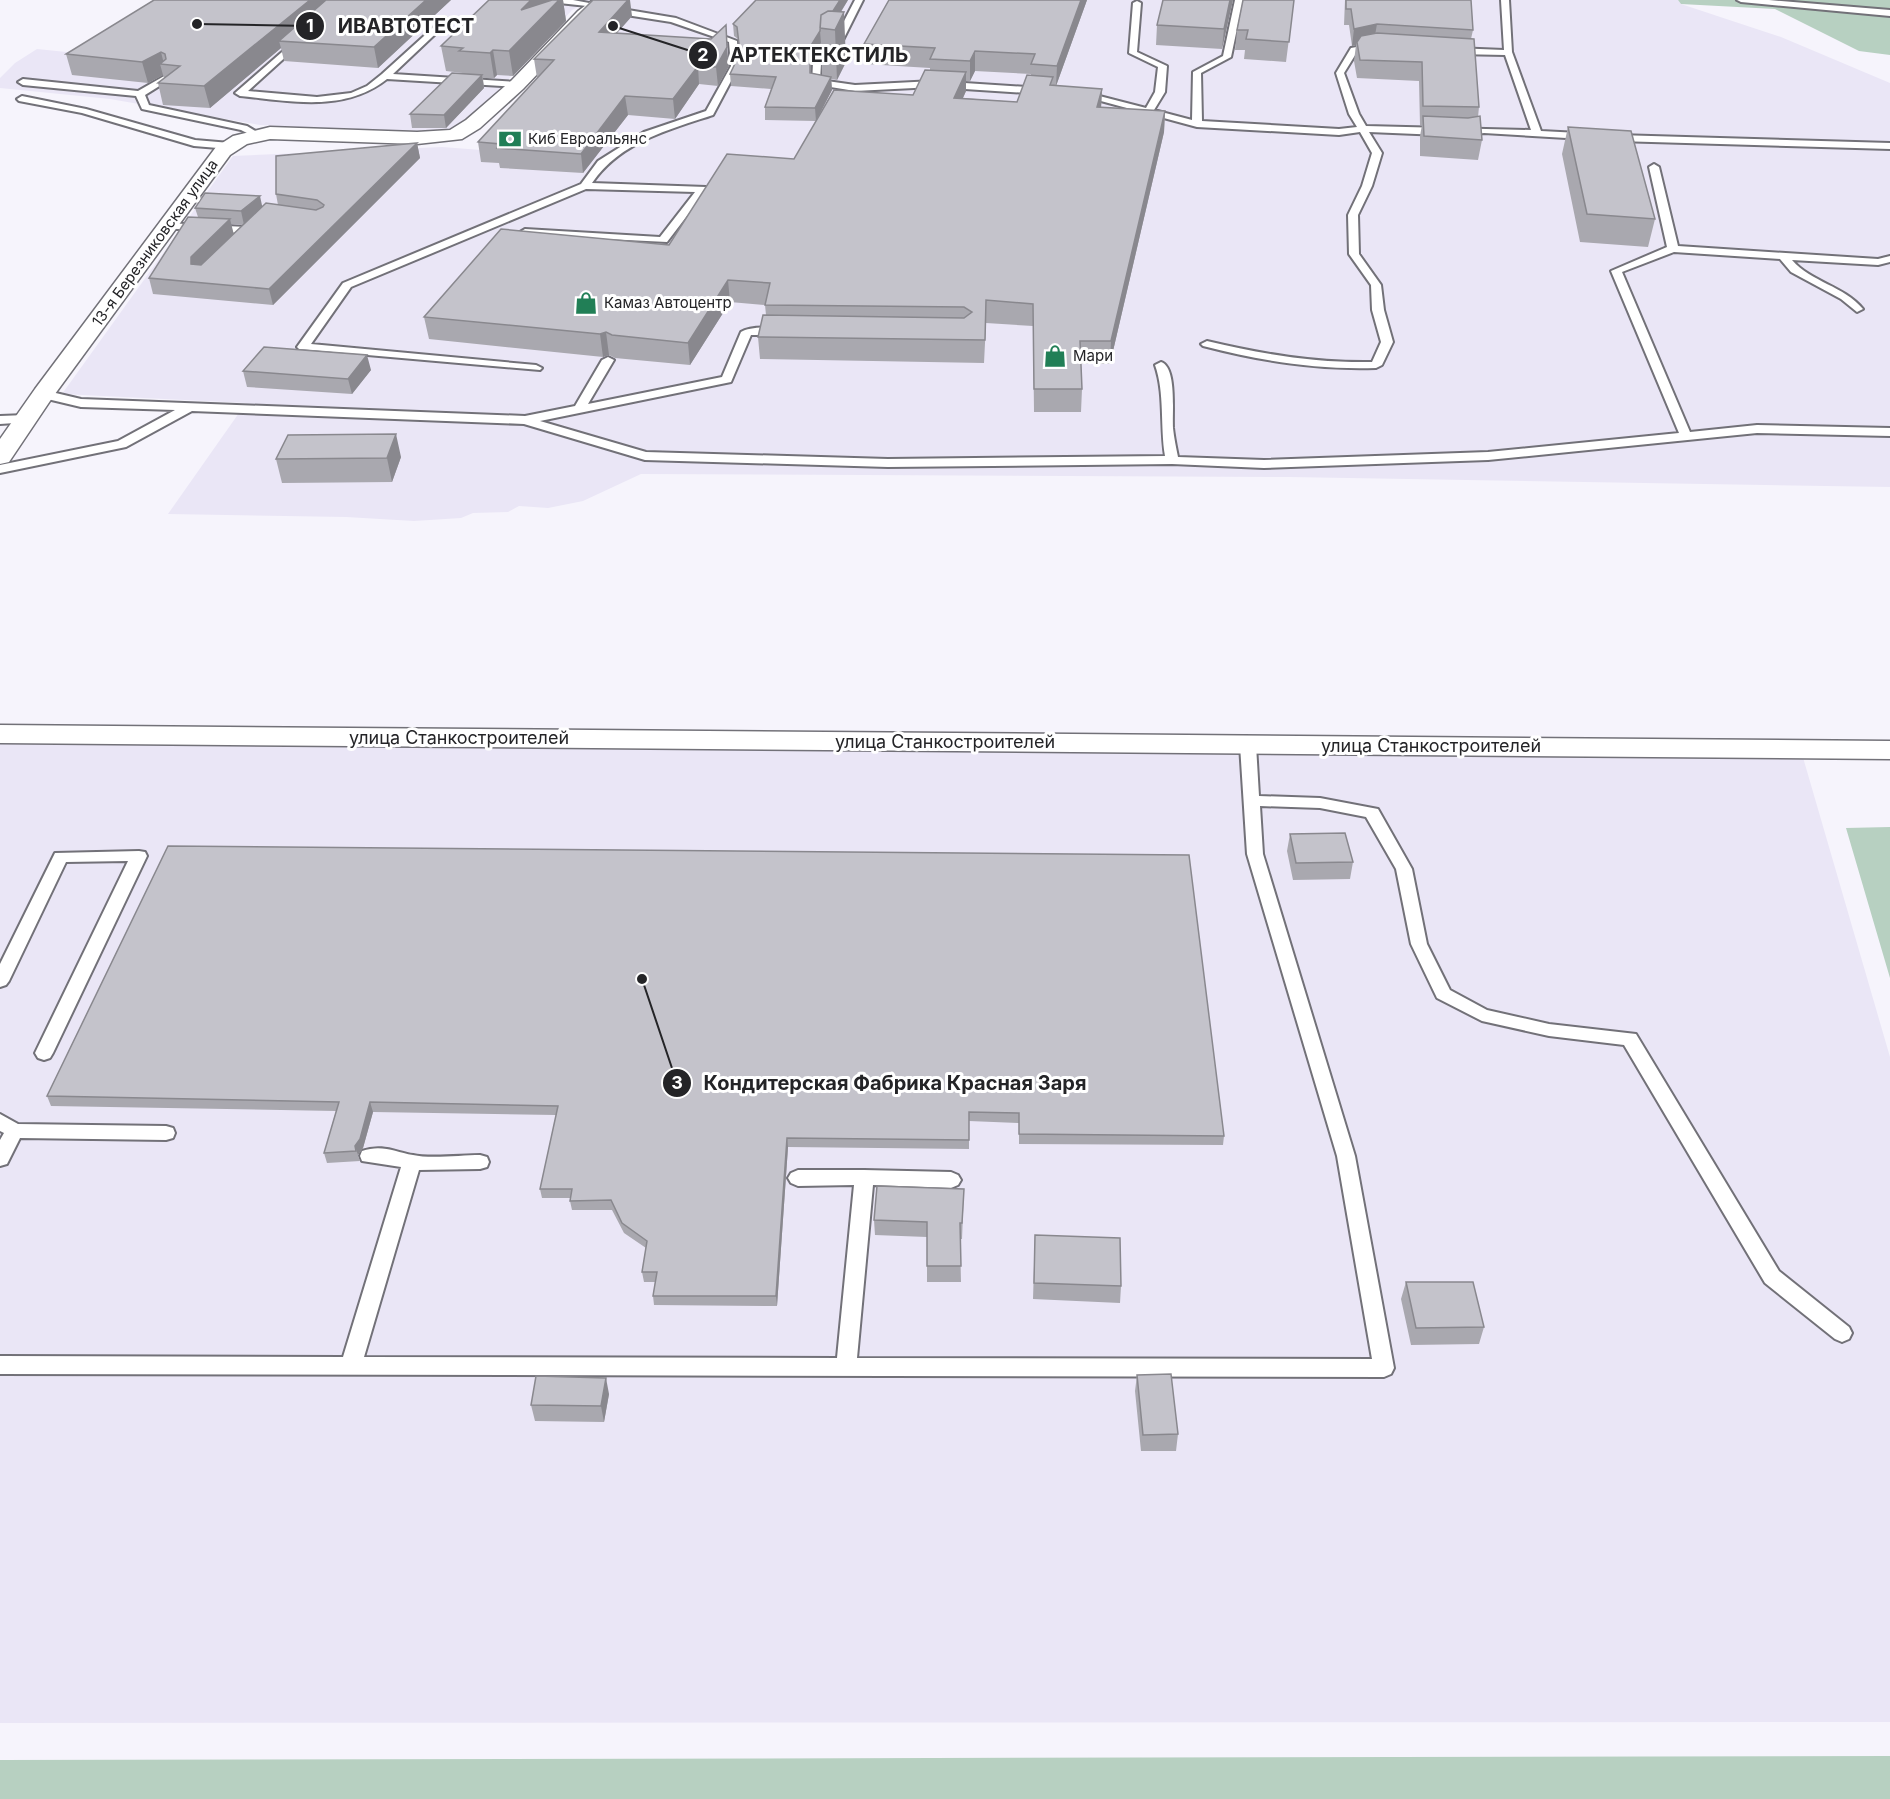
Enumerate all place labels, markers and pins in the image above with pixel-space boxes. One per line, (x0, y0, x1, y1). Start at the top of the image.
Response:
callout: ИВАВТОТЕСТ (295, 7, 486, 45)
callout: АРТЕКТЕКСТИЛЬ (688, 36, 920, 74)
bank icon: Киб Евроальянс (497, 126, 523, 152)
place label: Киб Евроальянс (528, 129, 647, 148)
shop icon: Камаз Автоцентр (573, 290, 599, 316)
place label: Камаз Автоцентр (604, 293, 732, 312)
shop icon: Мари (1042, 343, 1068, 369)
place label: Мари (1073, 346, 1113, 365)
callout: Кондитерская Фабрика Красная Заря (662, 1064, 1098, 1102)

